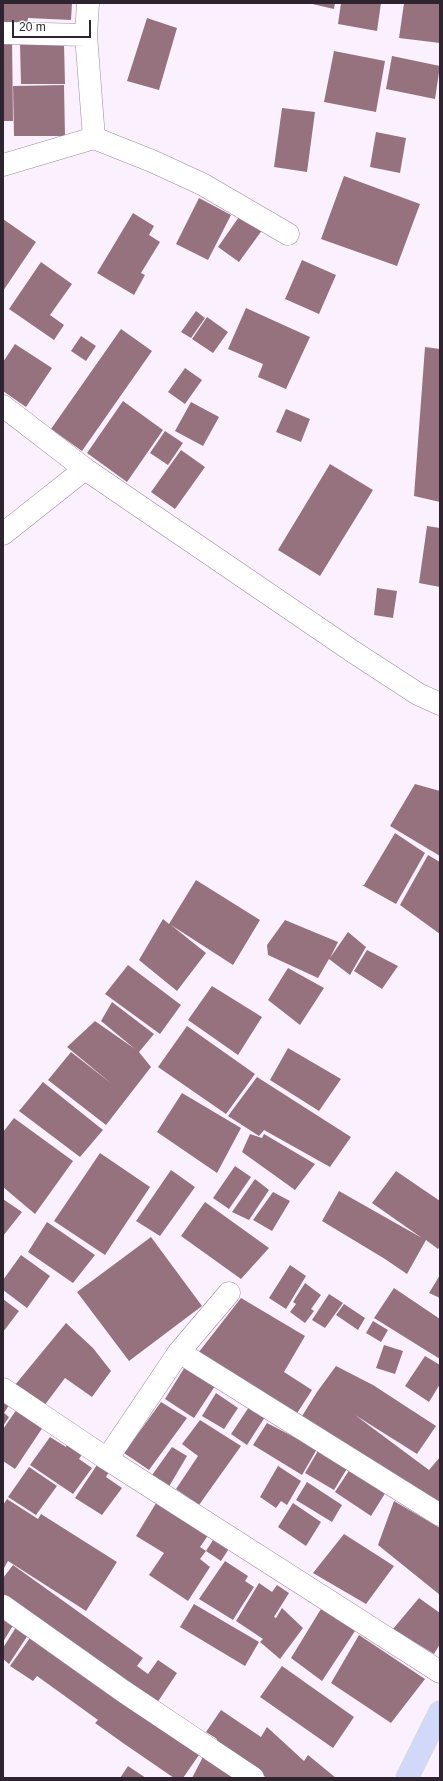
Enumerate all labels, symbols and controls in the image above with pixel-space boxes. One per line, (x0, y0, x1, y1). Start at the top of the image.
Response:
scale bar (14, 12, 93, 38)
text: 20 m (19, 20, 46, 34)

